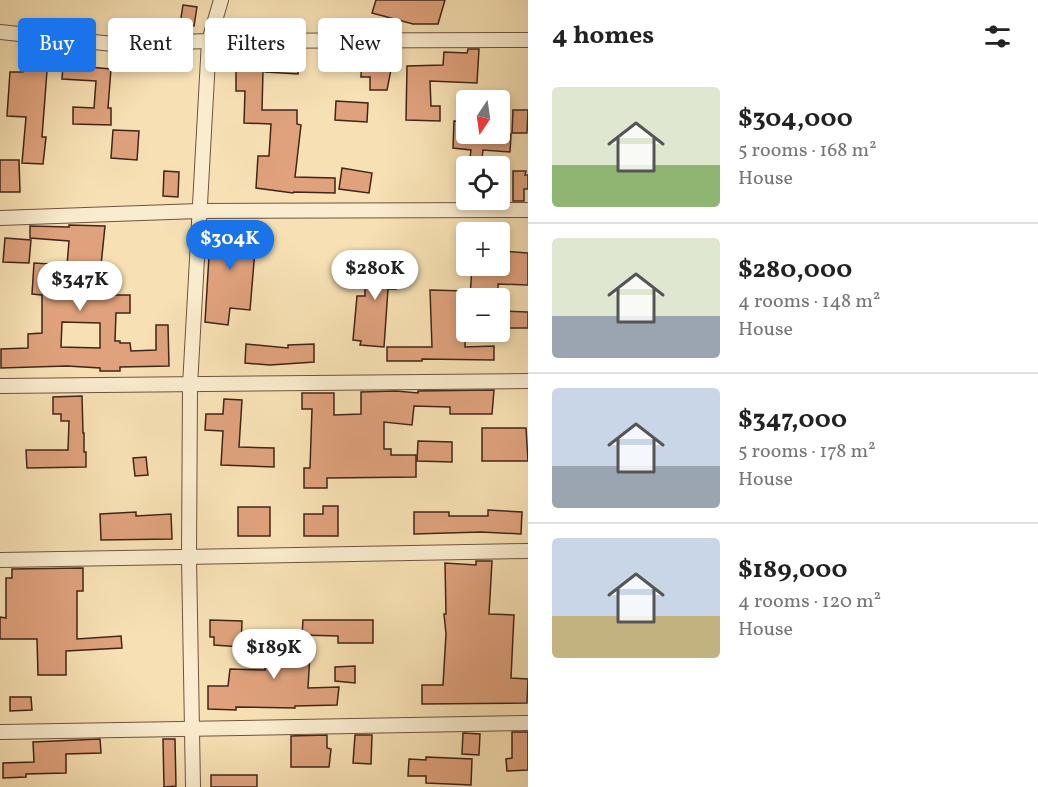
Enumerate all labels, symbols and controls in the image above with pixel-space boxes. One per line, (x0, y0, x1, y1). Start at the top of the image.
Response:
chip: Buy (18, 18, 96, 72)
chip: Rent (108, 18, 193, 72)
chip: Filters (205, 18, 306, 72)
chip: New (318, 18, 402, 72)
text: 4 homes (552, 18, 654, 54)
icon: filters (981, 20, 1014, 53)
north arrow (456, 90, 510, 144)
map controls (456, 90, 510, 342)
text: $304,000 (738, 101, 853, 137)
icon: home (600, 111, 672, 183)
text: 5 rooms · 168 m² (738, 137, 877, 165)
button: locate (456, 156, 510, 210)
text: House (738, 165, 793, 193)
pin: $304K (188, 220, 272, 271)
button: + (456, 222, 510, 276)
text: $304K (200, 225, 260, 253)
pin: $280K (333, 250, 417, 301)
text: $280,000 (738, 252, 852, 288)
text: $280K (345, 255, 405, 283)
pin: $347K (38, 261, 122, 312)
icon: home (600, 262, 672, 334)
text: $347K (51, 266, 109, 294)
button: − (456, 288, 510, 342)
text: 4 rooms · 148 m² (738, 288, 880, 316)
text: House (738, 316, 793, 344)
text: $347,000 (738, 402, 847, 438)
icon: home (600, 412, 672, 484)
text: 5 rooms · 178 m² (738, 438, 876, 466)
text: House (738, 466, 793, 494)
text: $189,000 (738, 552, 848, 588)
icon: home (600, 562, 672, 634)
text: 4 rooms · 120 m² (738, 588, 881, 616)
text: House (738, 616, 793, 644)
pin: $189K (232, 629, 316, 680)
text: $189K (246, 634, 302, 662)

